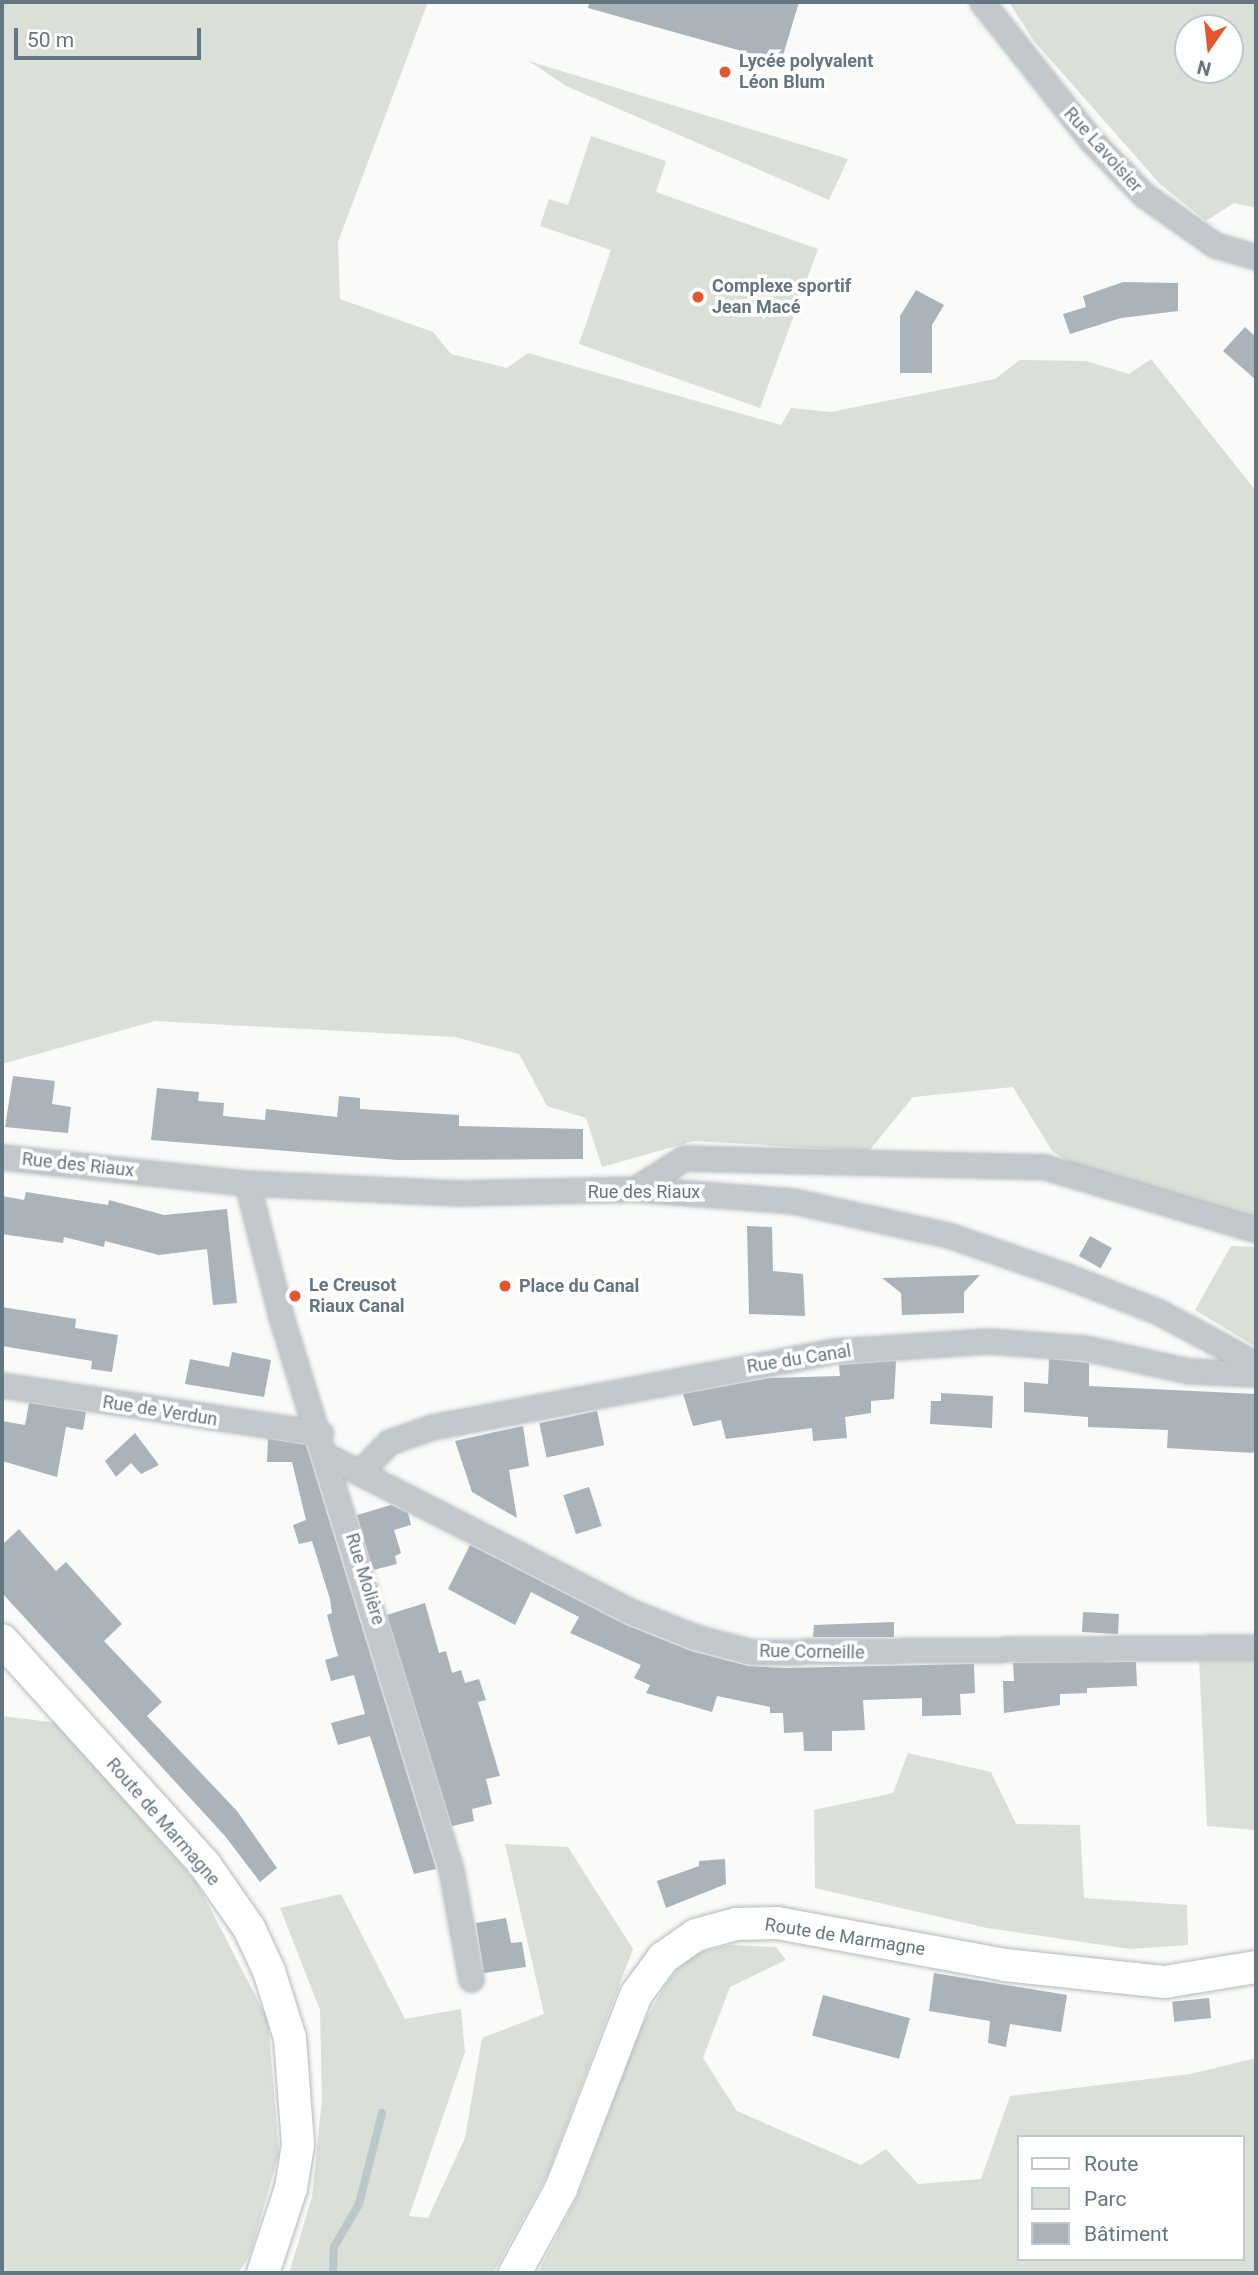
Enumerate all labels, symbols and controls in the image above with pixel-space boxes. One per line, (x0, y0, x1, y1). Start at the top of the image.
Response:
scale bar (18, 14, 205, 58)
north arrow (1174, 14, 1244, 84)
text: 50 m (27, 28, 74, 52)
place label: Lycée polyvalent Léon Blum (739, 51, 873, 94)
text: N (1195, 55, 1214, 81)
marker: Lycée polyvalent Léon Blum (717, 64, 733, 80)
street label: Rue Lavoisier (1059, 103, 1147, 197)
place label: Complexe sportif Jean Macé (712, 276, 851, 318)
marker: Complexe sportif Jean Macé (690, 289, 706, 305)
street label: Rue des Riaux (21, 1148, 135, 1182)
street label: Rue des Riaux (588, 1181, 700, 1203)
place label: Le Creusot Riaux Canal (309, 1275, 405, 1318)
place label: Place du Canal (519, 1275, 639, 1297)
marker: Place du Canal (497, 1278, 513, 1294)
marker: Le Creusot Riaux Canal (287, 1288, 303, 1304)
street label: Rue du Canal (745, 1340, 853, 1378)
street label: Rue de Verdun (101, 1391, 219, 1431)
street label: Rue Molière (341, 1531, 389, 1627)
street label: Rue Corneille (759, 1640, 865, 1664)
street label: Route de Marmagne (102, 1754, 224, 1890)
street label: Route de Marmagne (763, 1914, 927, 1960)
legend (1016, 2135, 1244, 2261)
text: Route (1084, 2152, 1139, 2176)
text: Parc (1084, 2187, 1126, 2211)
text: Bâtiment (1084, 2222, 1169, 2246)

